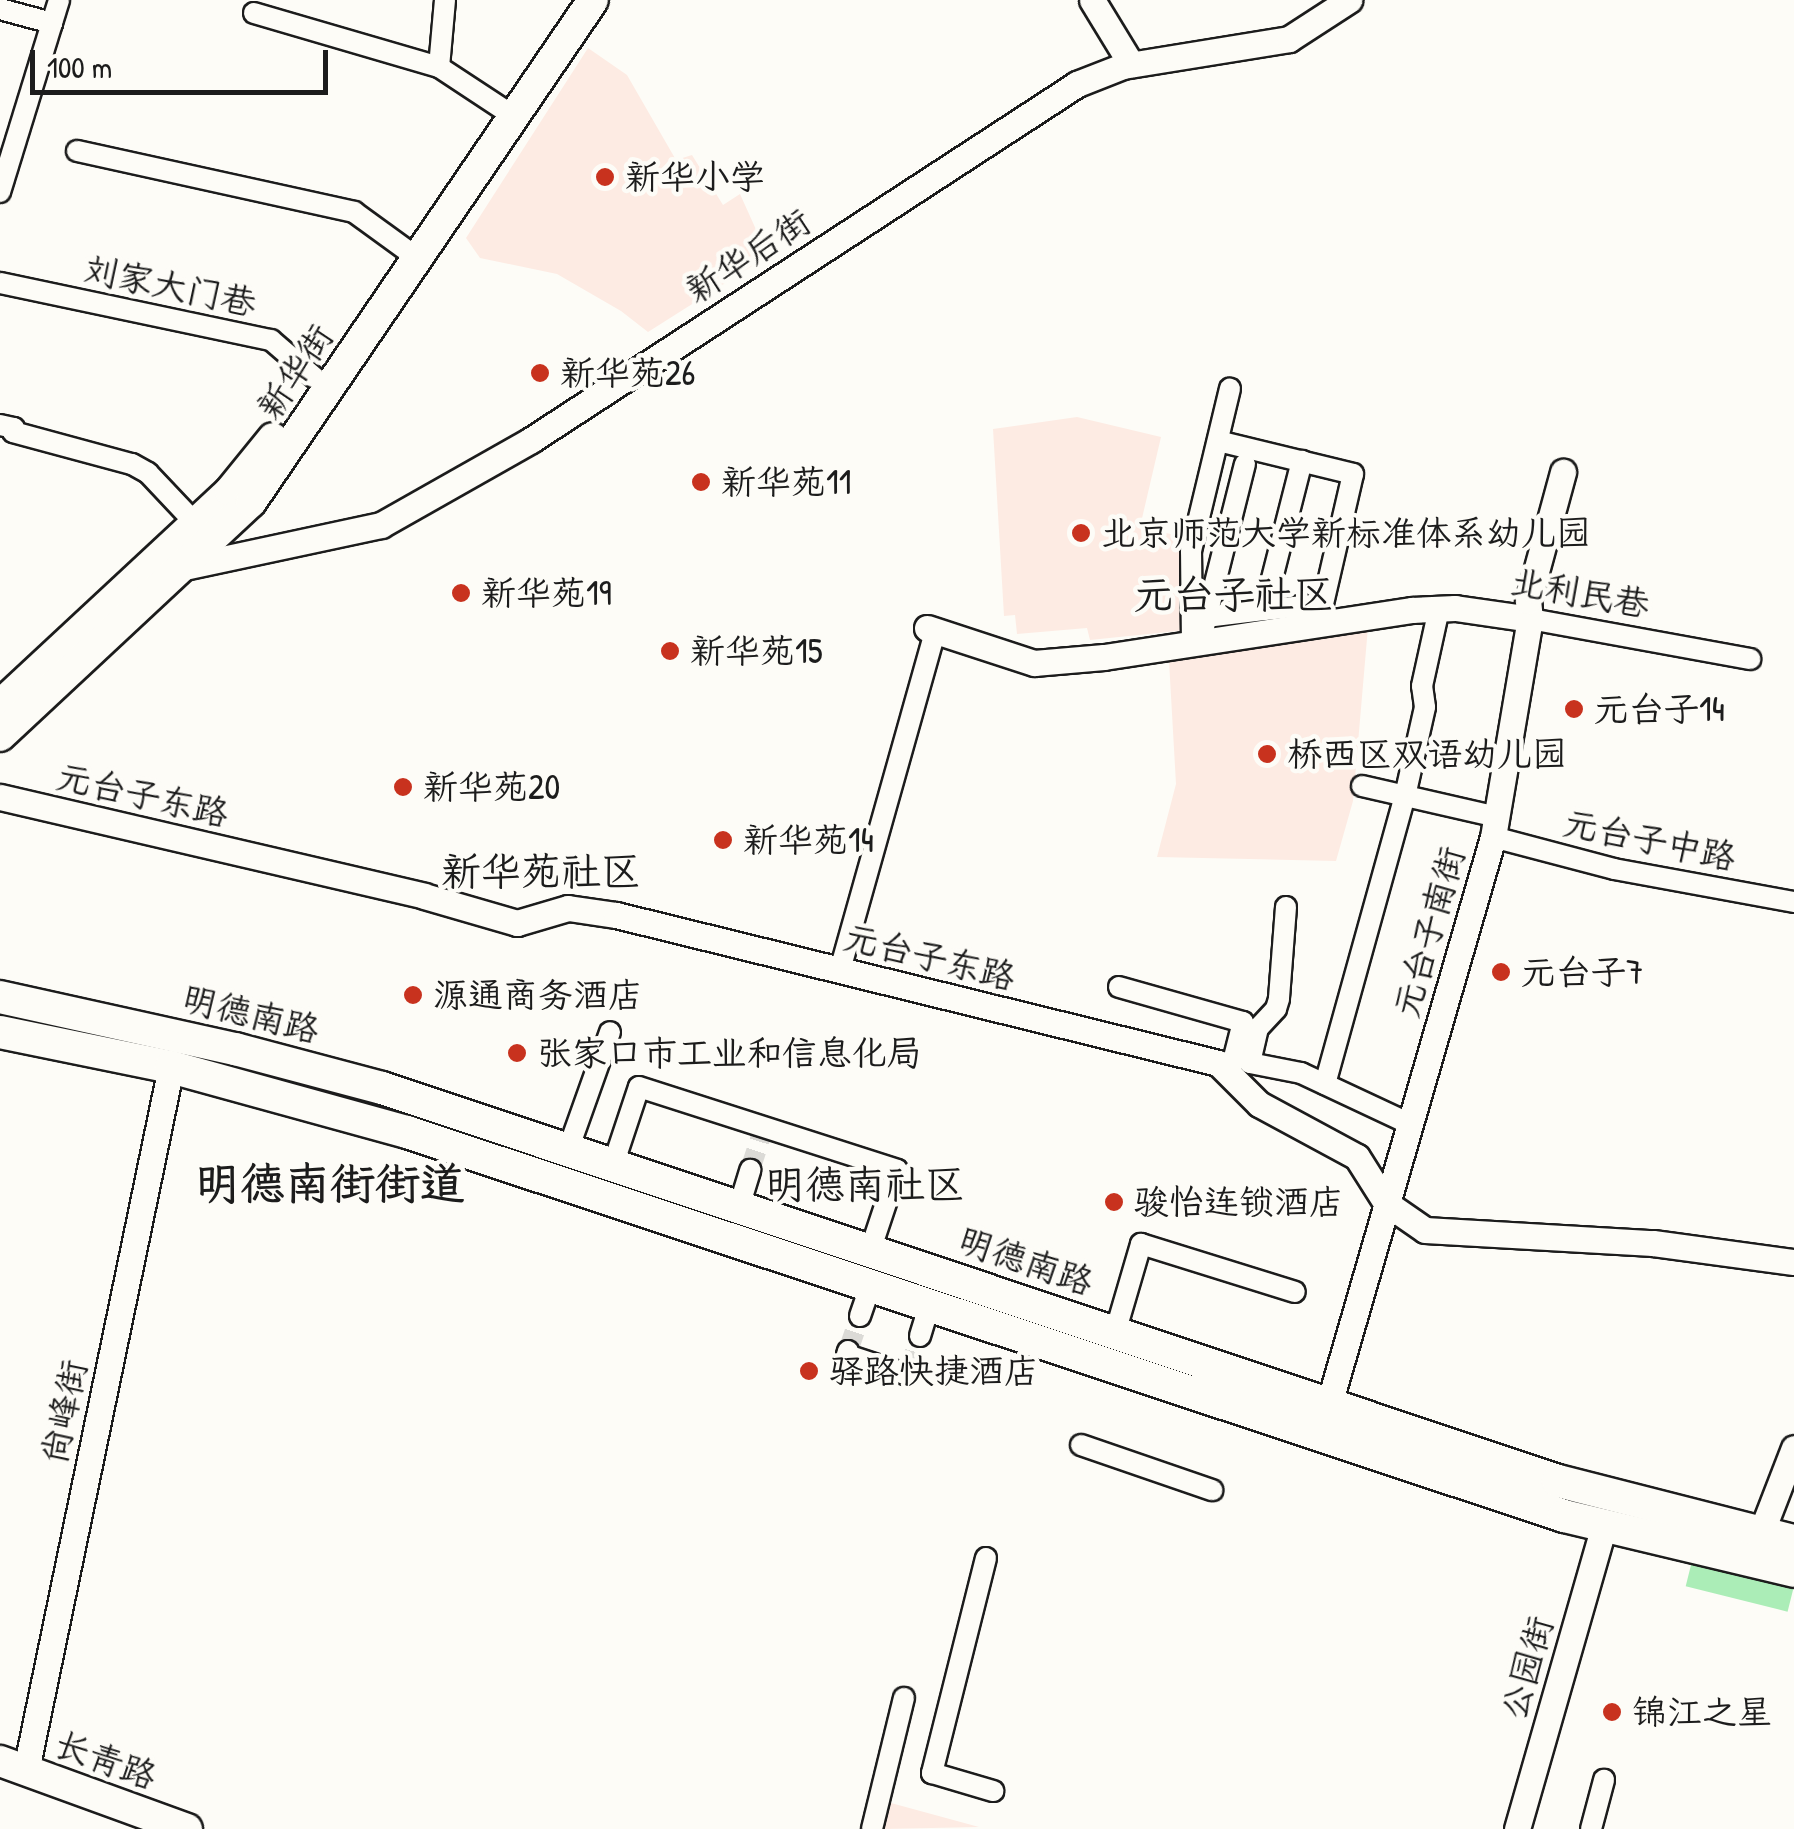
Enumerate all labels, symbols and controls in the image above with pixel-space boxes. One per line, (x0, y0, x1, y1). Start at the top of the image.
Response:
scale bar (35, 30, 332, 92)
text: 100 m (47, 47, 112, 87)
place label: 新华小学 (625, 156, 765, 198)
marker: 新华小学 (594, 166, 616, 188)
street label: 新华后街 (678, 200, 818, 312)
street label: 刘家大门巷 (80, 247, 260, 325)
street label: 新华街 (248, 317, 342, 427)
place label: 新华苑26 (560, 352, 695, 394)
marker: 新华苑26 (529, 362, 551, 384)
place label: 新华苑11 (721, 461, 851, 503)
marker: 新华苑11 (690, 471, 712, 493)
place label: 北京师范大学新标准体系幼儿园 (1101, 512, 1591, 554)
marker: 北京师范大学新标准体系幼儿园 (1070, 522, 1092, 544)
street label: 北利民巷 (1507, 560, 1653, 626)
district label: 元台子社区 (1134, 569, 1334, 617)
place label: 新华苑19 (481, 572, 612, 614)
marker: 新华苑19 (450, 582, 472, 604)
place label: 新华苑15 (690, 630, 823, 672)
marker: 新华苑15 (659, 640, 681, 662)
place label: 元台子14 (1594, 688, 1725, 730)
marker: 元台子14 (1563, 698, 1585, 720)
place label: 桥西区双语幼儿园 (1287, 733, 1567, 775)
marker: 桥西区双语幼儿园 (1256, 743, 1278, 765)
street label: 元台子东路 (53, 755, 233, 835)
place label: 新华苑20 (423, 766, 560, 808)
marker: 新华苑20 (392, 776, 414, 798)
street label: 元台子中路 (1560, 801, 1740, 879)
place label: 新华苑14 (743, 819, 874, 861)
marker: 新华苑14 (712, 829, 734, 851)
street label: 元台子南街 (1385, 842, 1473, 1022)
district label: 新华苑社区 (441, 846, 641, 894)
street label: 元台子东路 (840, 915, 1020, 999)
place label: 元台子7 (1521, 951, 1643, 993)
marker: 元台子7 (1490, 961, 1512, 983)
place label: 源通商务酒店 (433, 974, 643, 1016)
street label: 明德南路 (178, 977, 324, 1051)
marker: 源通商务酒店 (402, 984, 424, 1006)
place label: 张家口市工业和信息化局 (537, 1032, 922, 1074)
marker: 张家口市工业和信息化局 (506, 1042, 528, 1064)
district label: 明德南街街道 (195, 1156, 465, 1210)
district label: 明德南社区 (765, 1159, 965, 1207)
place label: 骏怡连锁酒店 (1134, 1181, 1344, 1223)
marker: 骏怡连锁酒店 (1103, 1191, 1125, 1213)
street label: 明德南路 (953, 1218, 1099, 1304)
place label: 驿路快捷酒店 (829, 1350, 1039, 1392)
street label: 尚峰街 (33, 1356, 95, 1468)
marker: 驿路快捷酒店 (798, 1360, 820, 1382)
street label: 公园街 (1492, 1612, 1562, 1724)
place label: 锦江之星 (1632, 1691, 1772, 1733)
marker: 锦江之星 (1601, 1701, 1623, 1723)
street label: 长青路 (49, 1722, 163, 1798)

